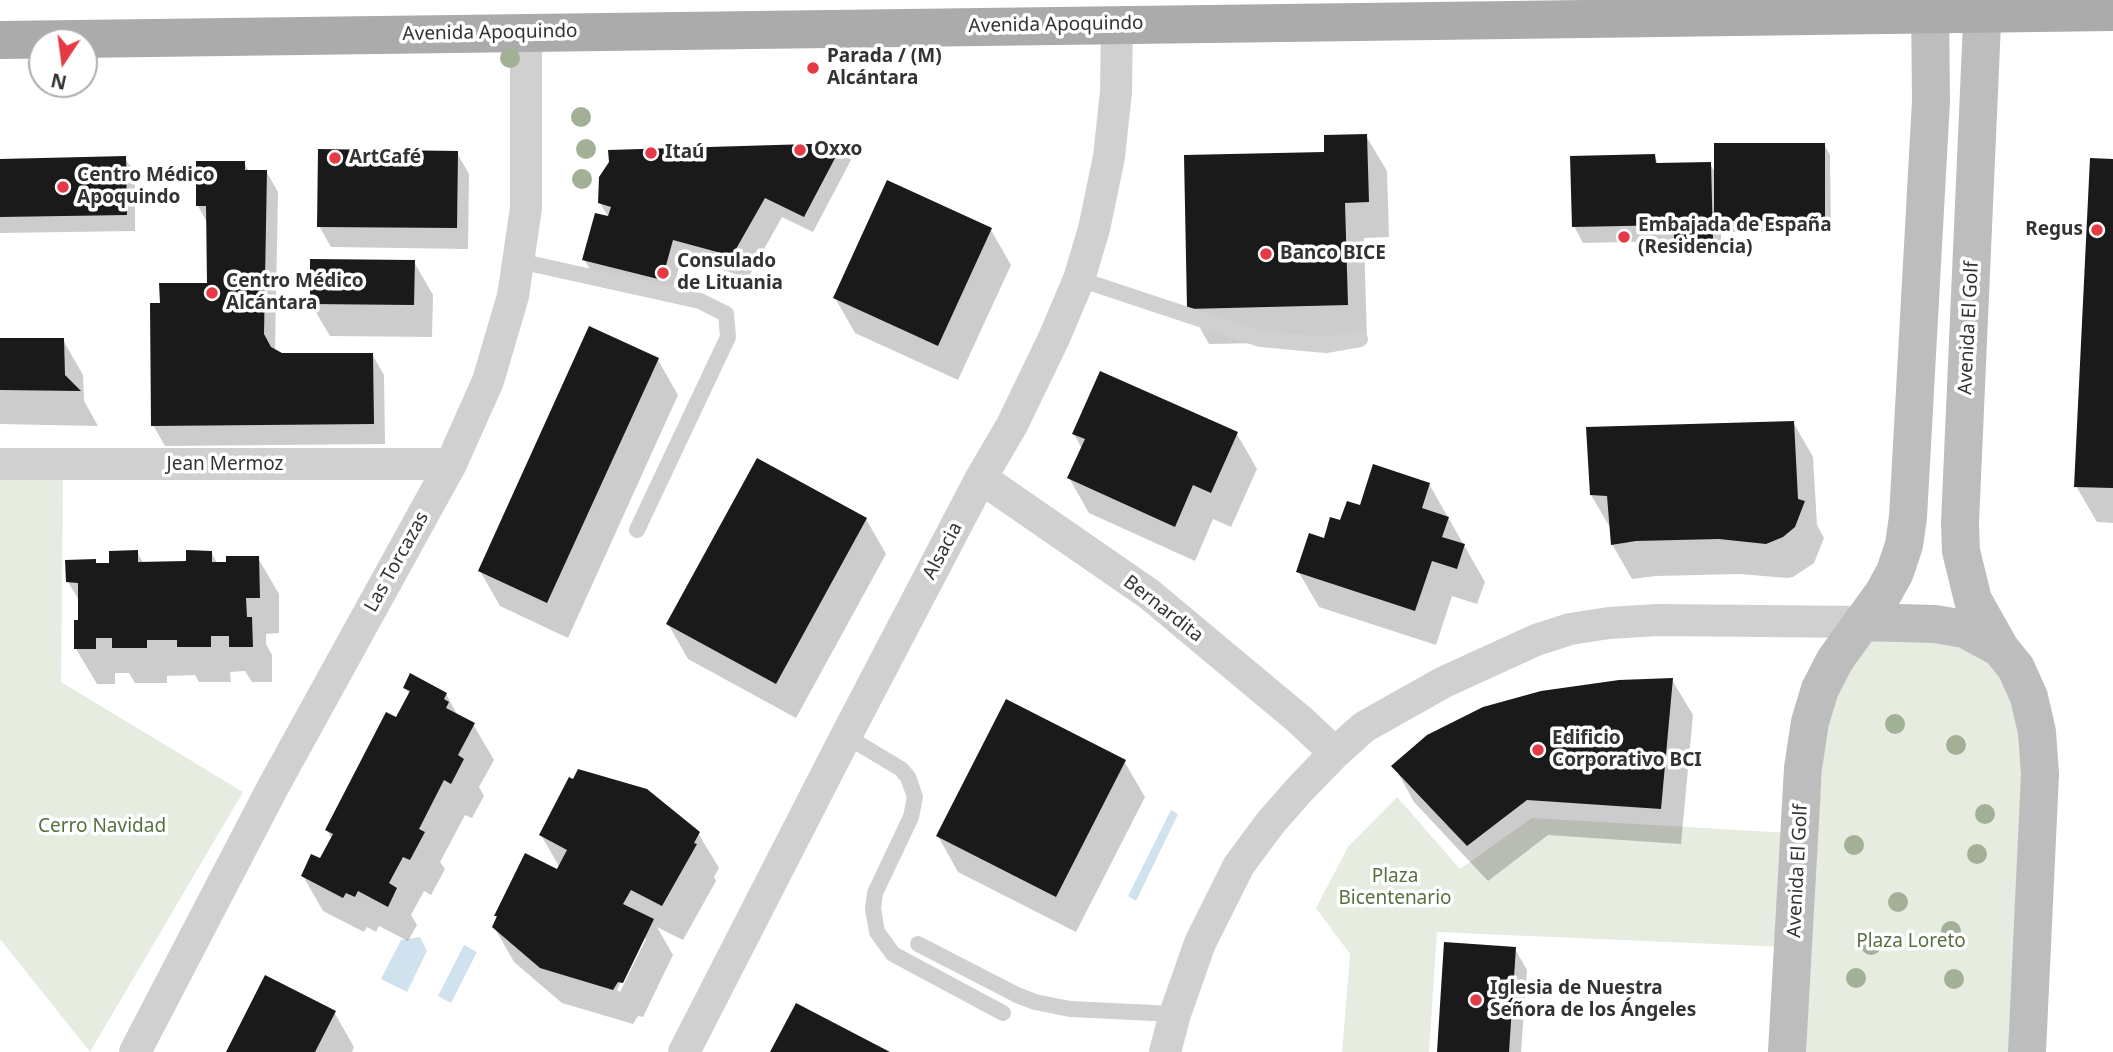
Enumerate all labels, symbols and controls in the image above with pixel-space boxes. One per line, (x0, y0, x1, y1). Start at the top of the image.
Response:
street label: Avenida Apoquindo (968, 12, 1144, 38)
street label: Avenida Apoquindo (402, 20, 578, 46)
north arrow (28, 28, 98, 98)
place label: Parada / (M) Alcántara (827, 46, 942, 90)
marker: Parada / (M) Alcántara (805, 60, 821, 76)
text: N (48, 67, 69, 96)
place label: Oxxo (814, 139, 862, 161)
place label: Itaú (665, 142, 704, 164)
marker: Oxxo (792, 142, 808, 158)
marker: Itaú (643, 145, 659, 161)
place label: ArtCafé (349, 147, 421, 169)
marker: ArtCafé (327, 150, 343, 166)
place label: Centro Médico Apoquindo (77, 165, 215, 209)
marker: Centro Médico Apoquindo (55, 179, 71, 195)
place label: Embajada de España (Residencia) (1638, 215, 1832, 259)
place label: Regus (2025, 219, 2083, 241)
marker: Regus (2089, 222, 2105, 238)
marker: Embajada de España (Residencia) (1616, 229, 1632, 245)
place label: Banco BICE (1280, 243, 1386, 265)
marker: Banco BICE (1258, 246, 1274, 262)
place label: Consulado de Lituania (677, 251, 783, 295)
street label: Avenida El Golf (1954, 261, 1984, 395)
marker: Consulado de Lituania (655, 265, 671, 281)
place label: Centro Médico Alcántara (226, 271, 364, 315)
marker: Centro Médico Alcántara (204, 285, 220, 301)
street label: Jean Mermoz (166, 454, 284, 476)
street label: Las Torcazas (360, 508, 434, 616)
street label: Alsacia (919, 519, 967, 583)
street label: Bernardita (1119, 571, 1207, 647)
place label: Edificio Corporativo BCI (1552, 728, 1702, 772)
marker: Edificio Corporativo BCI (1530, 742, 1546, 758)
street label: Avenida El Golf (1783, 804, 1813, 938)
park label: Cerro Navidad (38, 816, 166, 838)
park label: Plaza Bicentenario (1338, 866, 1452, 910)
park label: Plaza Loreto (1856, 931, 1966, 953)
place label: Iglesia de Nuestra Señora de los Ángeles (1490, 978, 1696, 1022)
marker: Iglesia de Nuestra Señora de los Ángeles (1468, 992, 1484, 1008)

